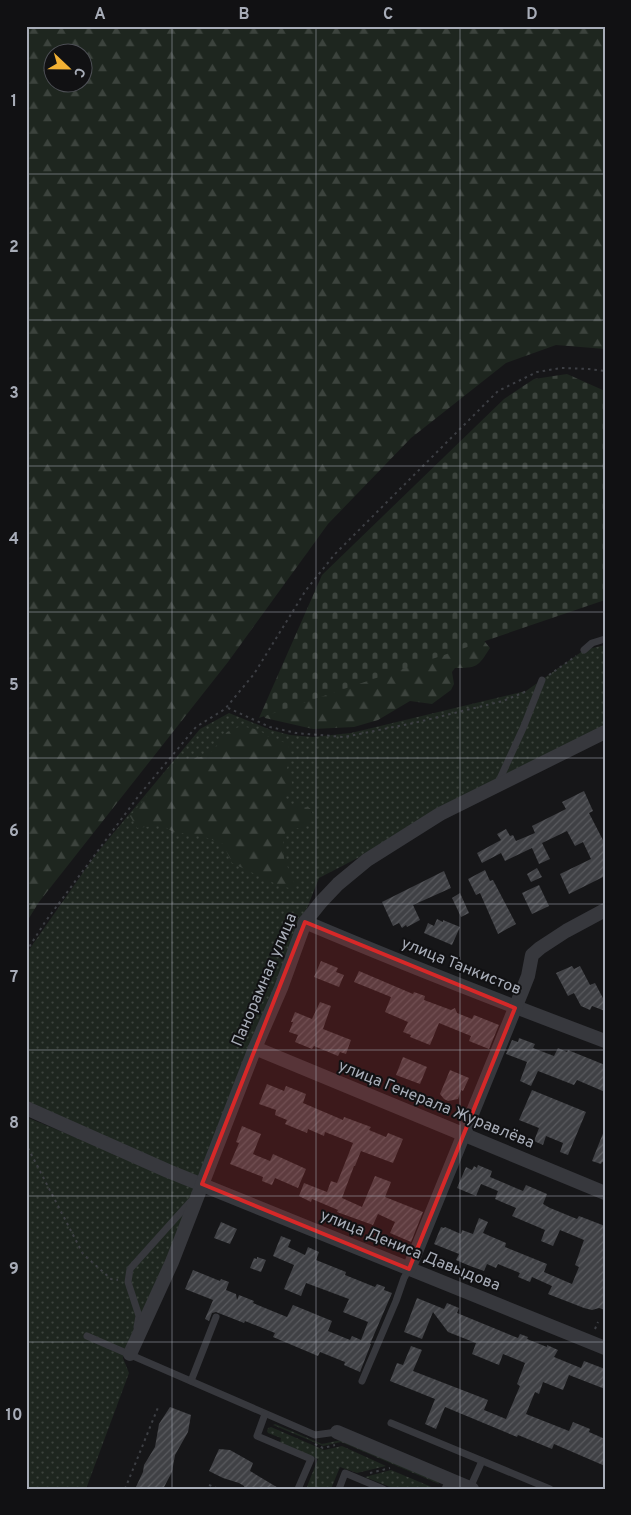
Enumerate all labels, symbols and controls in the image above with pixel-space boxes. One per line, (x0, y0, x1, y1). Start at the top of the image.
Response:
text: A (94, 5, 106, 25)
text: B (238, 5, 250, 25)
text: C (383, 5, 393, 25)
text: D (526, 5, 538, 25)
north arrow (42, 42, 92, 92)
text: С (69, 65, 88, 80)
text: 1 (11, 92, 17, 112)
text: 2 (9, 238, 19, 258)
text: 3 (9, 384, 19, 404)
text: 4 (9, 530, 19, 550)
text: 5 (9, 676, 19, 696)
text: 6 (9, 822, 19, 842)
street label: Панорамная улица (228, 910, 302, 1050)
street label: улица Танкистов (398, 934, 524, 1000)
text: 7 (10, 968, 18, 988)
street label: улица Генерала Журавлёва (335, 1056, 537, 1154)
text: 8 (9, 1114, 19, 1134)
street label: улица Дениса Давыдова (317, 1206, 503, 1296)
text: 9 (9, 1260, 19, 1280)
text: 10 (6, 1406, 22, 1426)

